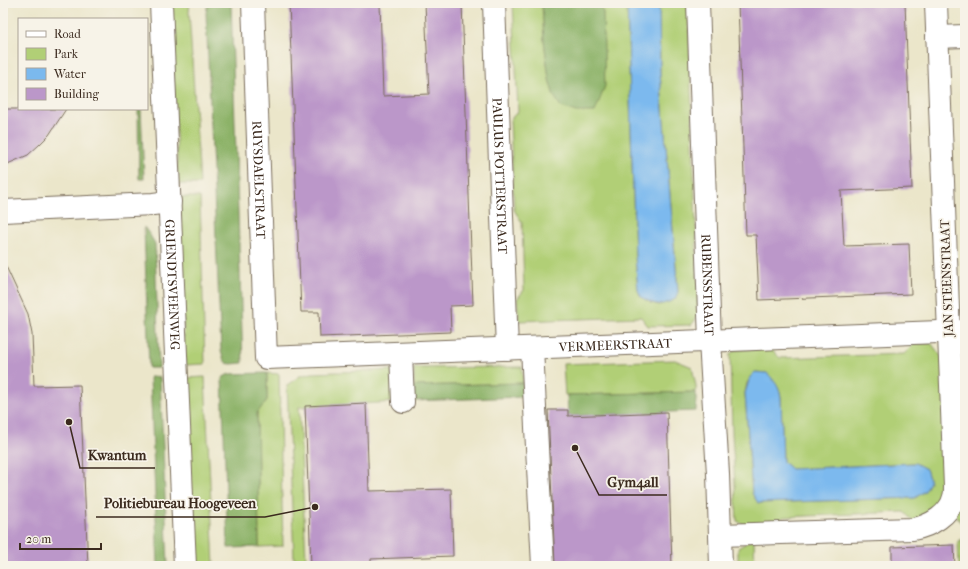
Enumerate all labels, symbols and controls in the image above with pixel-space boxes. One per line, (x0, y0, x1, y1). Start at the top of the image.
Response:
legend (18, 18, 148, 110)
text: Road (54, 27, 81, 41)
text: Park (54, 47, 79, 61)
text: Water (53, 67, 87, 81)
text: Building (54, 87, 99, 101)
street label: PAULUS POTTERSTRAAT (490, 97, 510, 255)
street label: RUYSDAELSTRAAT (249, 120, 269, 240)
street label: GRIENDTSVEENWEG (162, 219, 183, 351)
street label: JAN STEENSTRAAT (937, 219, 956, 338)
street label: RUBENSSTRAAT (698, 234, 717, 336)
street label: VERMEERSTRAAT (558, 335, 673, 355)
callout: Kwantum (80, 442, 155, 468)
text: Kwantum (88, 447, 147, 464)
callout: Gym4all (599, 469, 667, 495)
text: Gym4all (607, 474, 659, 491)
callout: Politiebureau Hoogeveen (96, 491, 265, 517)
text: Politiebureau Hoogeveen (104, 495, 257, 512)
scale bar (20, 525, 101, 551)
text: 20 m (26, 532, 51, 546)

